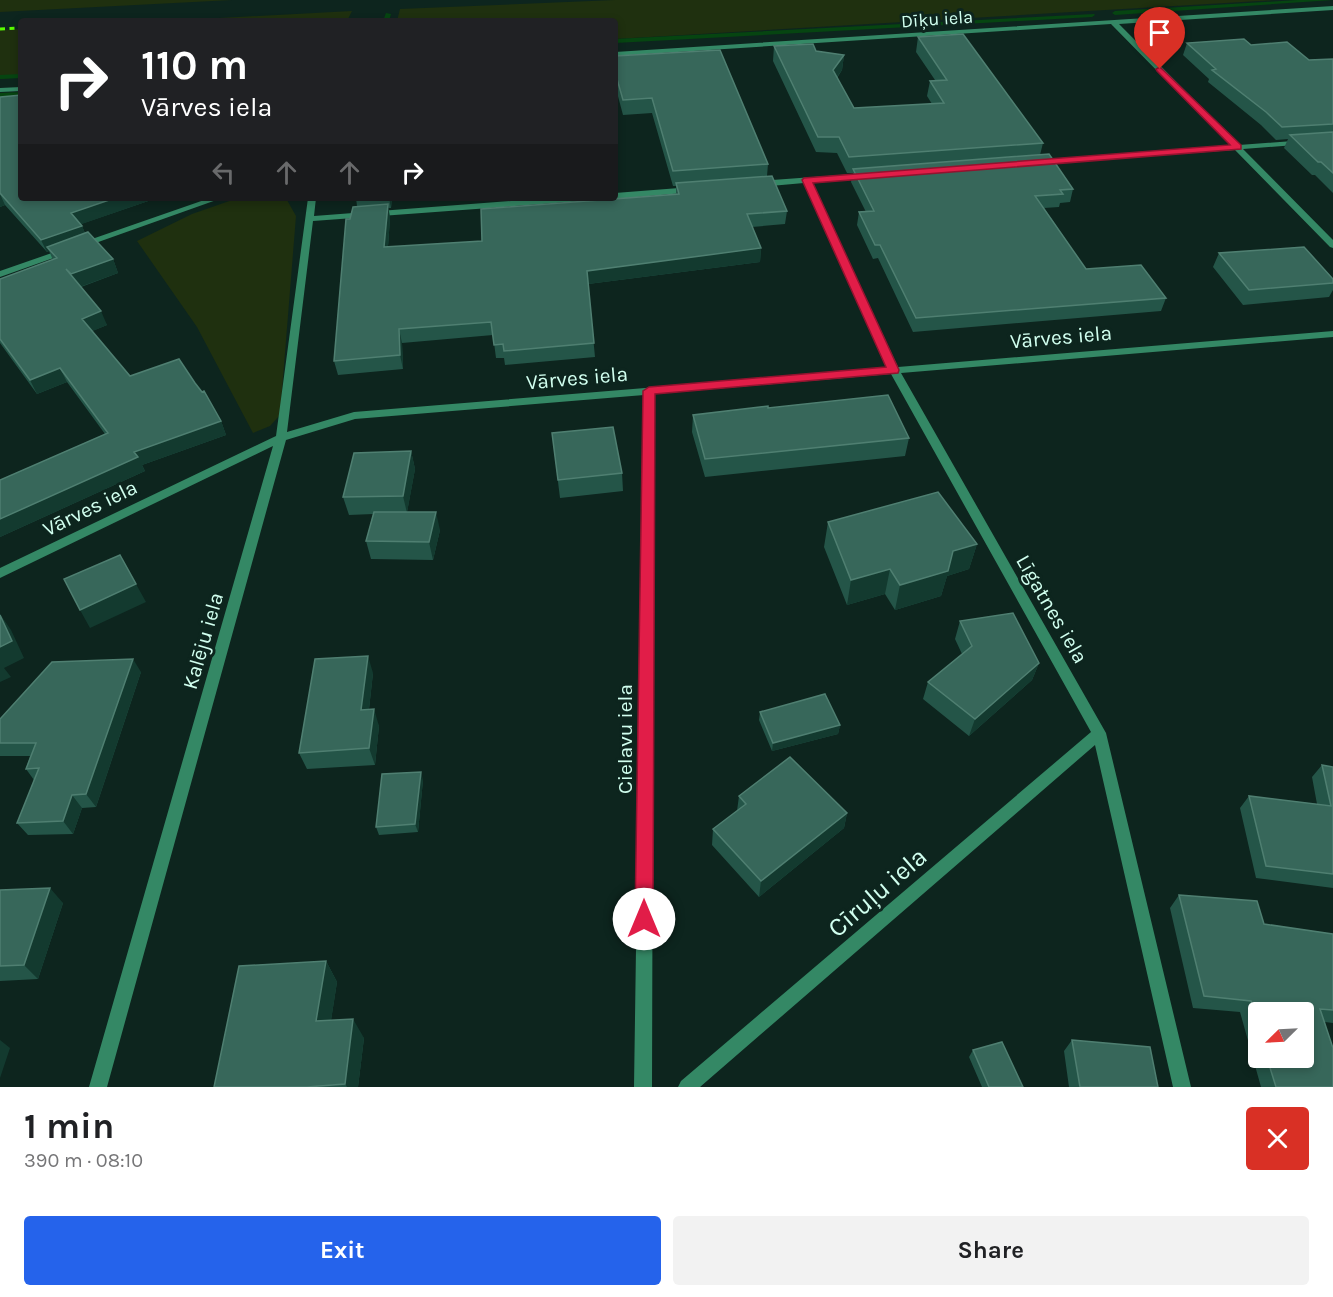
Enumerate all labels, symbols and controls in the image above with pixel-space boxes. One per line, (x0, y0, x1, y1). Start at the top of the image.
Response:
street label: Dīķu iela (900, 6, 974, 32)
pin (1134, 7, 1185, 69)
icon: arrive (1143, 16, 1176, 49)
text: 110 m (141, 40, 248, 90)
icon: right (42, 42, 120, 120)
text: Vārves iela (141, 91, 272, 123)
icon: left (207, 156, 240, 189)
icon: ahead (270, 156, 303, 189)
icon: ahead (333, 156, 366, 189)
icon: right (396, 156, 429, 189)
street label: Vārves iela (1009, 321, 1113, 353)
street label: Vārves iela (525, 362, 629, 394)
street label: Vārves iela (39, 475, 141, 541)
street label: Līgatnes iela (1011, 550, 1093, 668)
street label: Kalēju iela (178, 590, 228, 692)
street label: Cielavu iela (613, 684, 637, 794)
street label: Cīruļu iela (822, 841, 933, 944)
position arrow (612, 887, 676, 951)
north arrow (1248, 1002, 1314, 1068)
map controls (1248, 1002, 1314, 1068)
text: 1 min (24, 1105, 114, 1147)
button: close (1246, 1107, 1309, 1170)
text: 390 m · 08:10 (24, 1149, 143, 1172)
button: Exit (24, 1216, 661, 1285)
button: Share (673, 1216, 1309, 1285)

